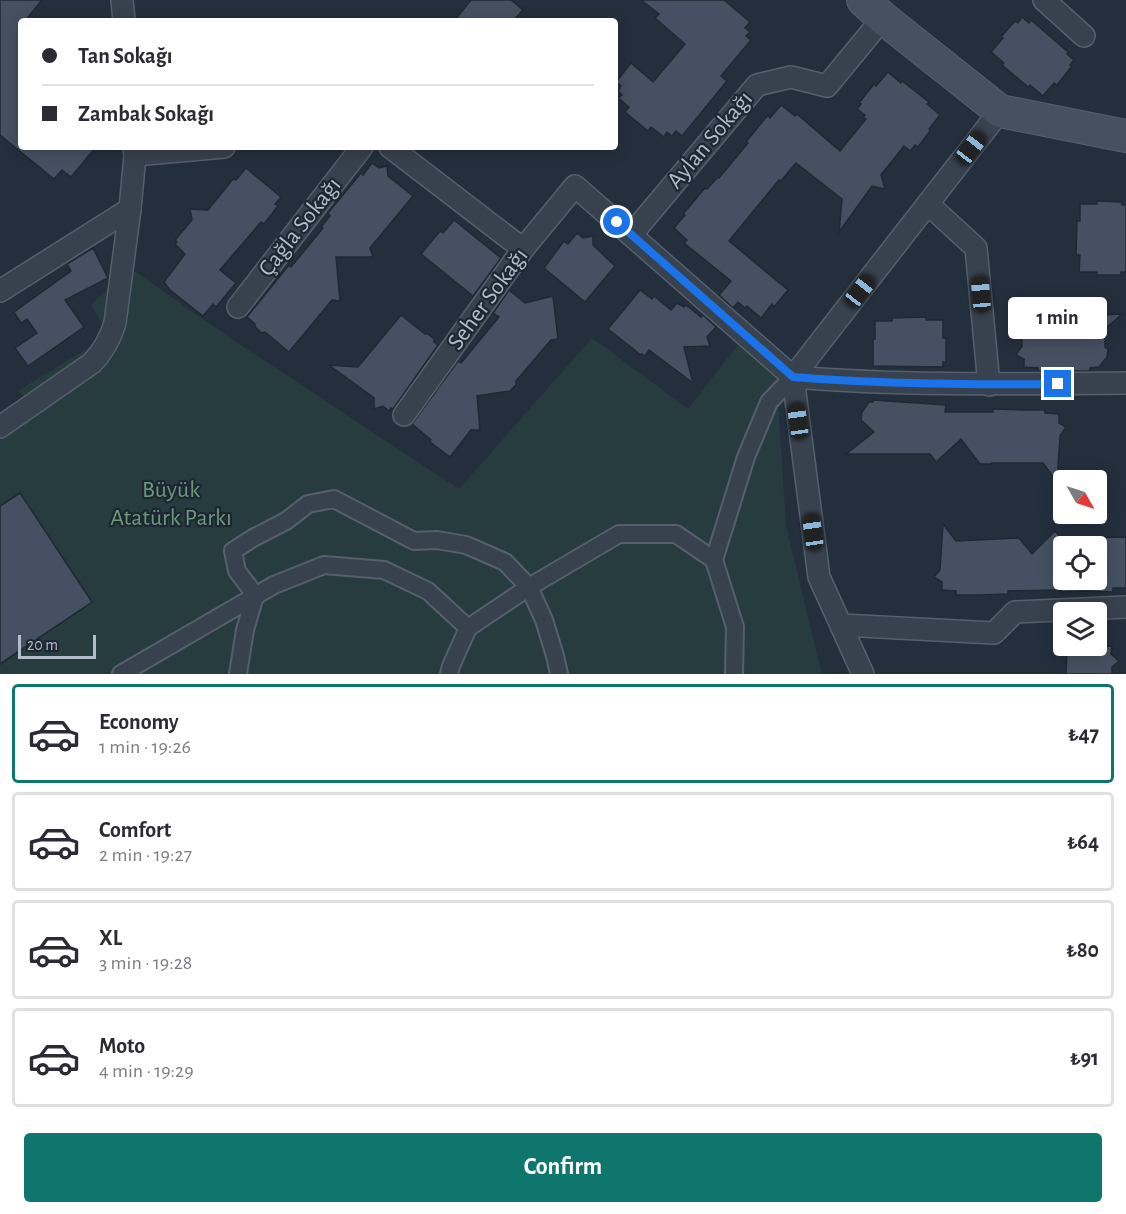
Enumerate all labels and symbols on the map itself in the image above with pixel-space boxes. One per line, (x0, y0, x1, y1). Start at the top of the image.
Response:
street label: Aylan Sokağı (663, 87, 757, 193)
car (953, 128, 989, 168)
street label: Çağla Sokağı (254, 173, 346, 281)
route start (603, 208, 630, 235)
street label: Seher Sokağı (443, 244, 533, 354)
car (842, 271, 878, 311)
car (970, 275, 992, 313)
callout: 1 min (1008, 297, 1108, 339)
route end (1044, 370, 1071, 397)
car (787, 402, 809, 440)
north arrow (1053, 470, 1107, 524)
park label: Büyük Atatürk Parkı (110, 478, 232, 530)
car (802, 513, 824, 551)
scale bar (18, 632, 96, 660)

